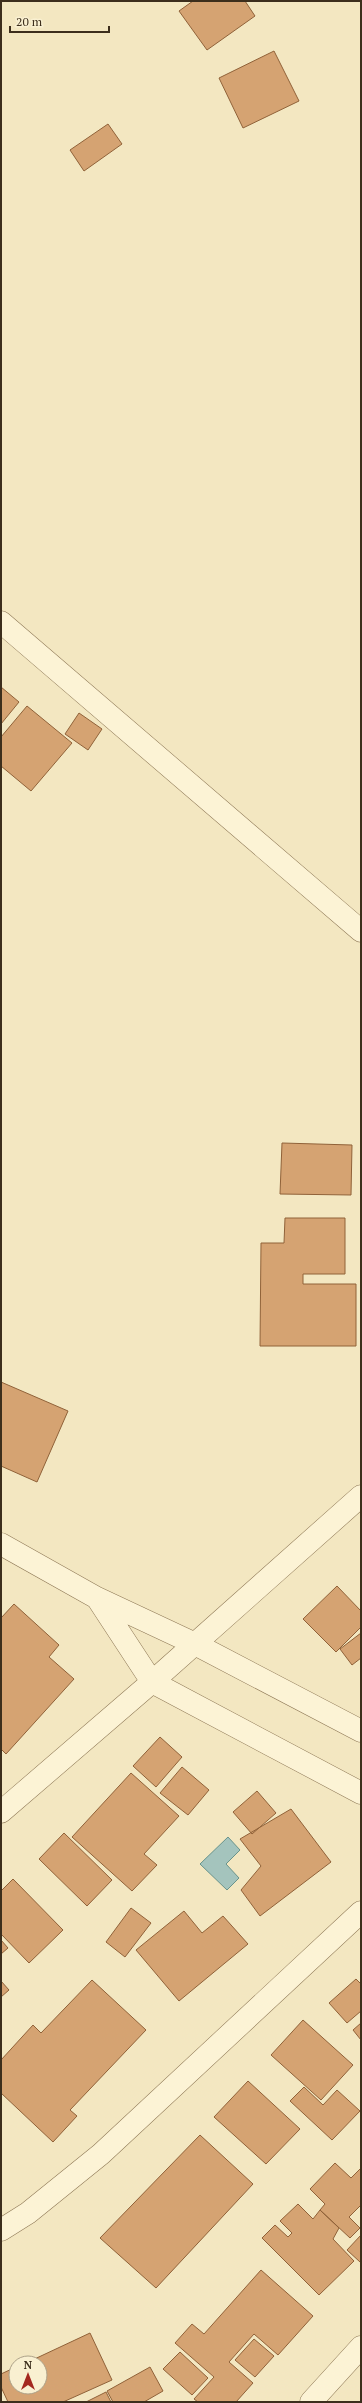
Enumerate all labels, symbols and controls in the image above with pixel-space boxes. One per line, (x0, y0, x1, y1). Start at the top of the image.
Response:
scale bar (10, 8, 109, 34)
text: 20 m (16, 14, 43, 29)
north arrow (8, 2355, 48, 2395)
text: N (24, 2358, 33, 2372)

